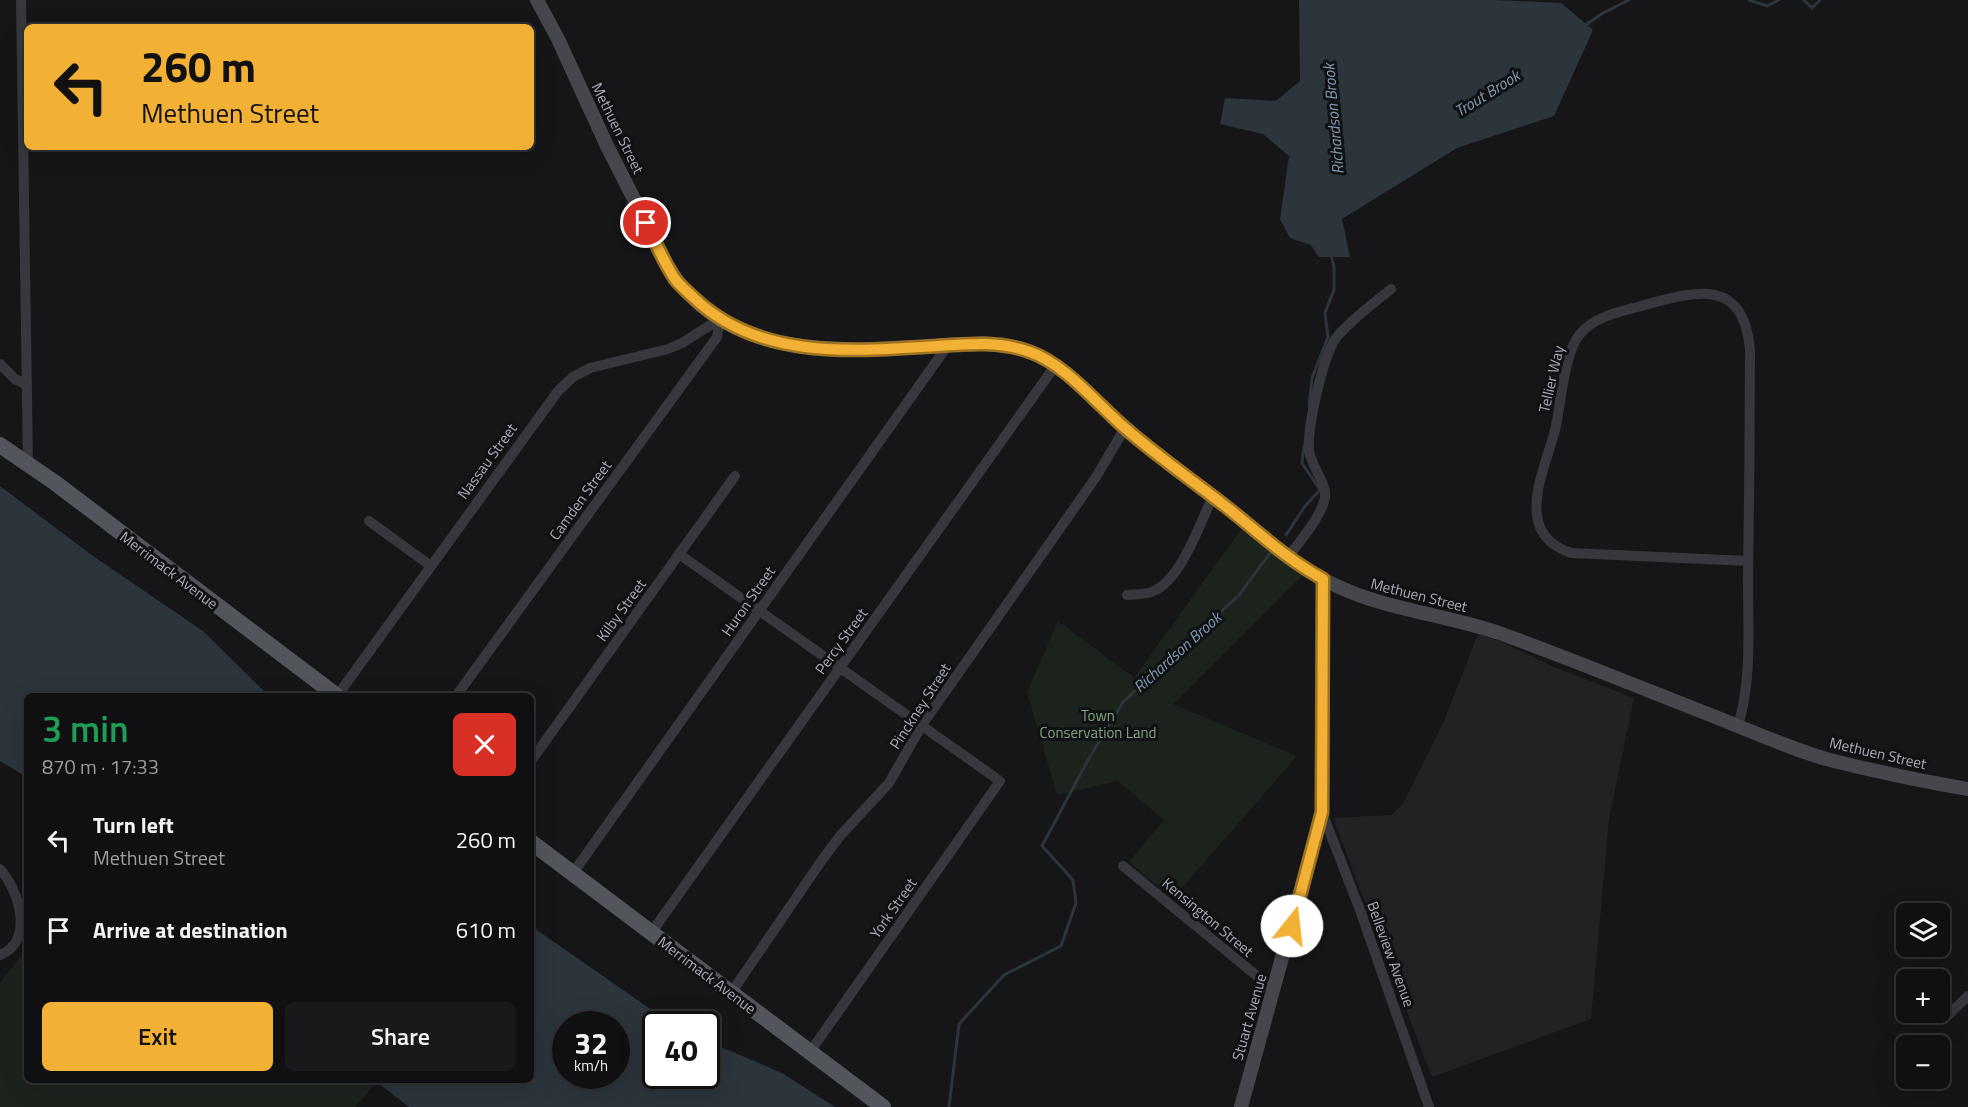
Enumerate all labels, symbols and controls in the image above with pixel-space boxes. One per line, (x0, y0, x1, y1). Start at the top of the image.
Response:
text: 260 m (141, 34, 256, 98)
icon: left (42, 48, 120, 126)
water label: Richardson Brook (1316, 61, 1350, 175)
water label: Trout Brook (1450, 63, 1526, 122)
street label: Methuen Street (586, 78, 650, 178)
text: Methuen Street (141, 92, 319, 133)
pin (620, 197, 671, 248)
icon: arrive (629, 206, 662, 239)
street label: Tellier Way (1532, 343, 1570, 415)
street label: Nassau Street (452, 418, 523, 504)
street label: Camden Street (543, 455, 617, 545)
street label: Merrimack Avenue (115, 525, 223, 615)
street label: Huron Street (715, 561, 781, 641)
street label: Methuen Street (1368, 572, 1470, 618)
street label: Kilby Street (590, 573, 652, 646)
street label: Percy Street (809, 602, 873, 679)
water label: Richardson Brook (1128, 605, 1228, 698)
street label: Pinckney Street (883, 658, 957, 754)
text: 3 min (42, 701, 129, 756)
park label: Town Conservation Land (1040, 704, 1156, 744)
button: close (453, 713, 516, 776)
street label: Methuen Street (1827, 731, 1929, 775)
text: 870 m · 17:33 (42, 751, 159, 782)
text: Turn left (93, 808, 174, 842)
text: 260 m (456, 823, 516, 857)
icon: left (42, 824, 75, 857)
text: Methuen Street (93, 842, 225, 873)
street label: York Street (864, 872, 923, 943)
street label: Kensington Street (1157, 872, 1259, 963)
position arrow (1260, 894, 1324, 958)
street label: Belleview Avenue (1361, 898, 1421, 1010)
map controls (1896, 903, 1950, 1089)
button: layers (1896, 903, 1950, 957)
text: Arrive at destination (93, 913, 288, 947)
text: 610 m (456, 913, 516, 947)
icon: arrive (42, 914, 75, 947)
street label: Merrimack Avenue (653, 930, 761, 1020)
button: + (1896, 969, 1950, 1023)
street label: Stuart Avenue (1226, 971, 1272, 1063)
button: Exit (42, 1002, 273, 1071)
button: Share (285, 1002, 516, 1071)
speed limit sign: 40 (642, 1011, 720, 1089)
text: 32 (574, 1020, 608, 1066)
button: − (1896, 1035, 1950, 1089)
text: km/h (574, 1054, 608, 1077)

